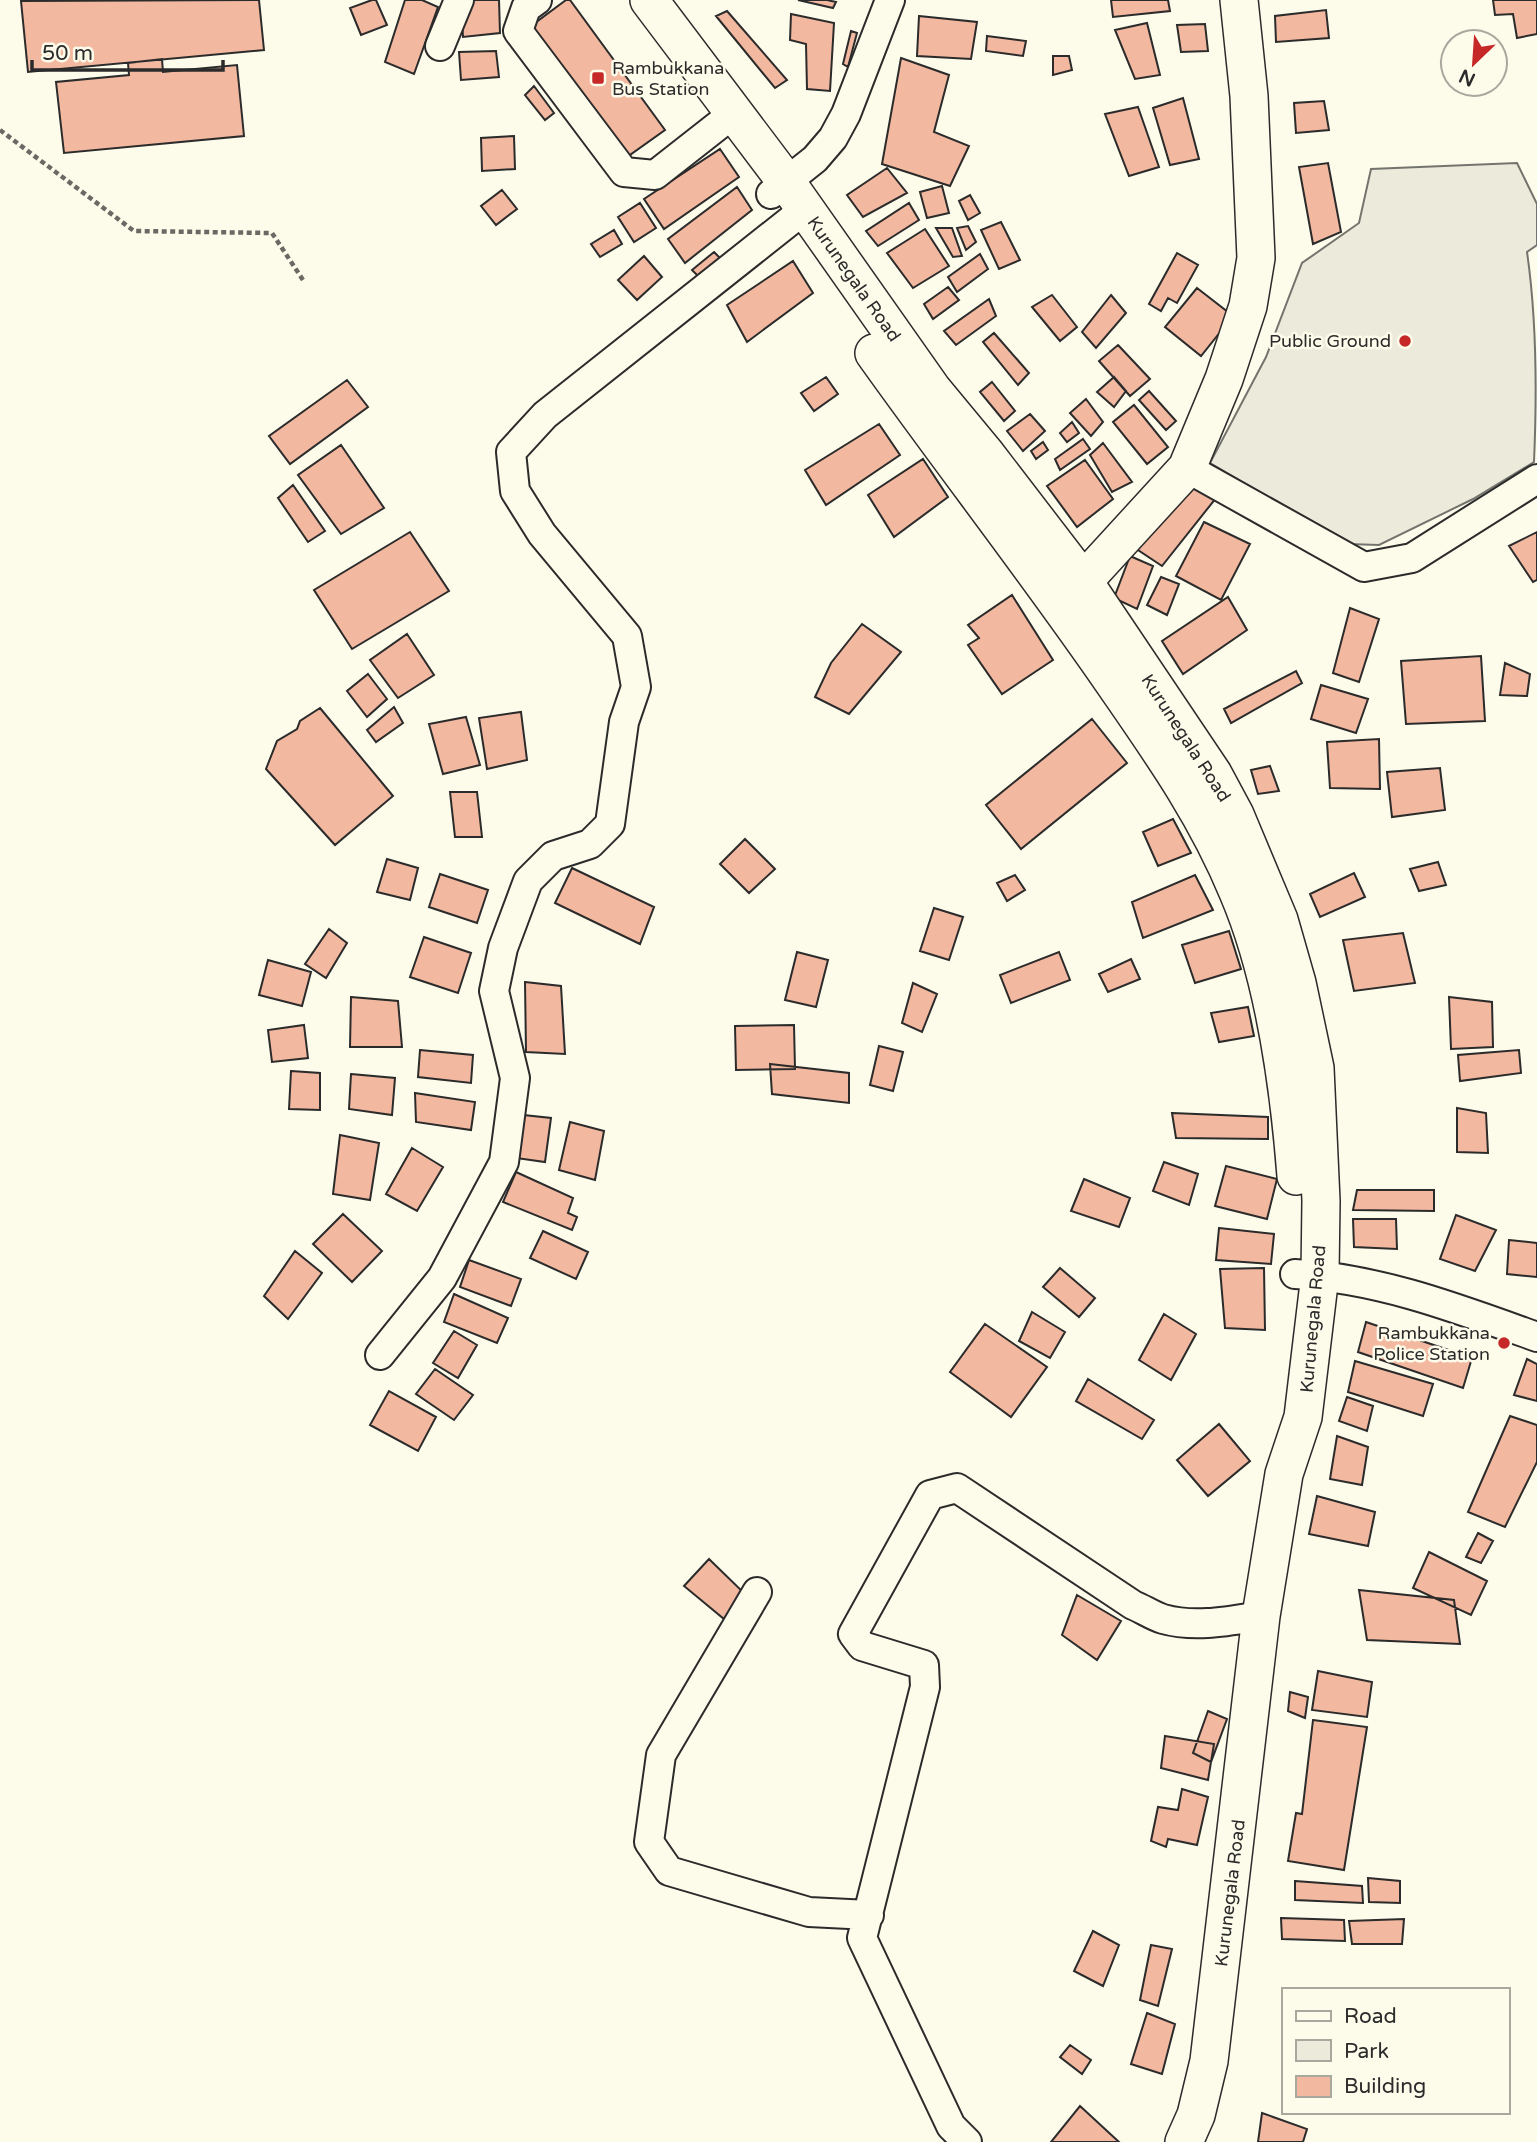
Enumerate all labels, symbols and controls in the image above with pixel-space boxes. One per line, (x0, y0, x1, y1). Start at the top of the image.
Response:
scale bar (32, 28, 222, 72)
north arrow (1439, 28, 1509, 98)
text: 50 m (42, 41, 93, 66)
place label: Rambukkana Bus Station (612, 57, 724, 100)
text: N (1456, 64, 1479, 91)
marker: Rambukkana Bus Station (590, 70, 606, 86)
street label: Kurunegala Road (803, 212, 905, 346)
place label: Public Ground (1269, 330, 1391, 352)
marker: Public Ground (1397, 333, 1413, 349)
street label: Kurunegala Road (1136, 670, 1236, 806)
street label: Kurunegala Road (1296, 1244, 1330, 1394)
place label: Rambukkana Police Station (1373, 1322, 1490, 1365)
marker: Rambukkana Police Station (1496, 1335, 1512, 1351)
street label: Kurunegala Road (1210, 1818, 1250, 1968)
legend (1282, 1988, 1509, 2114)
text: Road (1344, 2004, 1397, 2029)
text: Park (1344, 2039, 1389, 2064)
text: Building (1344, 2074, 1426, 2099)

